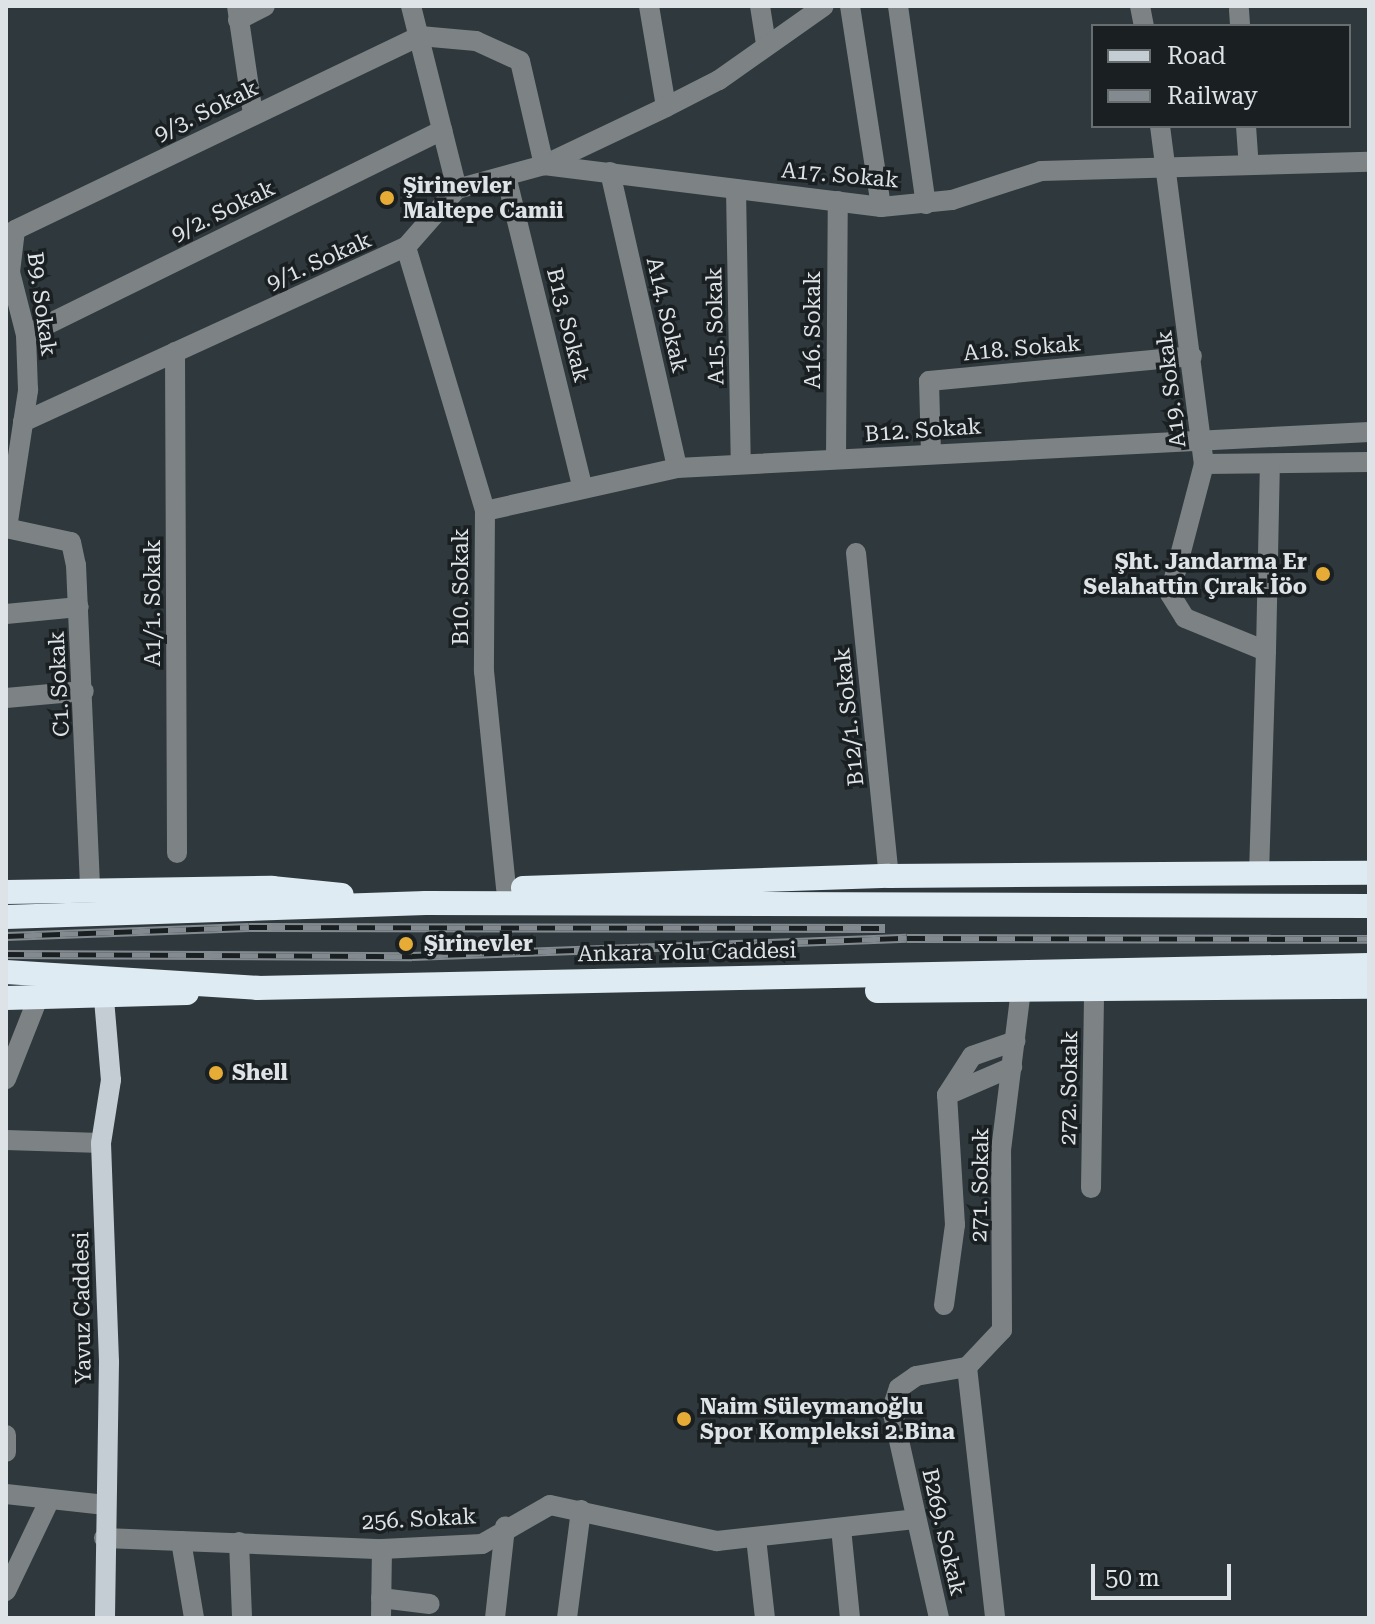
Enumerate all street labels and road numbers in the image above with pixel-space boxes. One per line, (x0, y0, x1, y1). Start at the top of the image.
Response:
street label: 9/3. Sokak (150, 75, 262, 147)
street label: A17. Sokak (780, 157, 900, 193)
street label: 9/2. Sokak (167, 175, 279, 247)
street label: 9/1. Sokak (263, 226, 375, 296)
street label: B9. Sokak (22, 250, 62, 358)
street label: A14. Sokak (641, 255, 693, 375)
street label: B13. Sokak (541, 265, 595, 385)
street label: A15. Sokak (701, 267, 729, 385)
street label: A16. Sokak (800, 271, 826, 389)
street label: A19. Sokak (1151, 329, 1191, 449)
street label: A18. Sokak (962, 330, 1082, 366)
street label: B12. Sokak (864, 413, 982, 447)
street label: B10. Sokak (448, 528, 474, 646)
street label: A1/1. Sokak (140, 539, 166, 667)
street label: C1. Sokak (43, 630, 75, 738)
street label: B12/1. Sokak (829, 647, 869, 787)
street label: Ankara Yolu Caddesi (577, 937, 797, 967)
street label: 272. Sokak (1055, 1030, 1083, 1146)
street label: 271. Sokak (966, 1127, 994, 1243)
street label: Yavuz Caddesi (67, 1231, 97, 1385)
street label: B269. Sokak (917, 1466, 971, 1598)
street label: 256. Sokak (361, 1503, 477, 1535)

